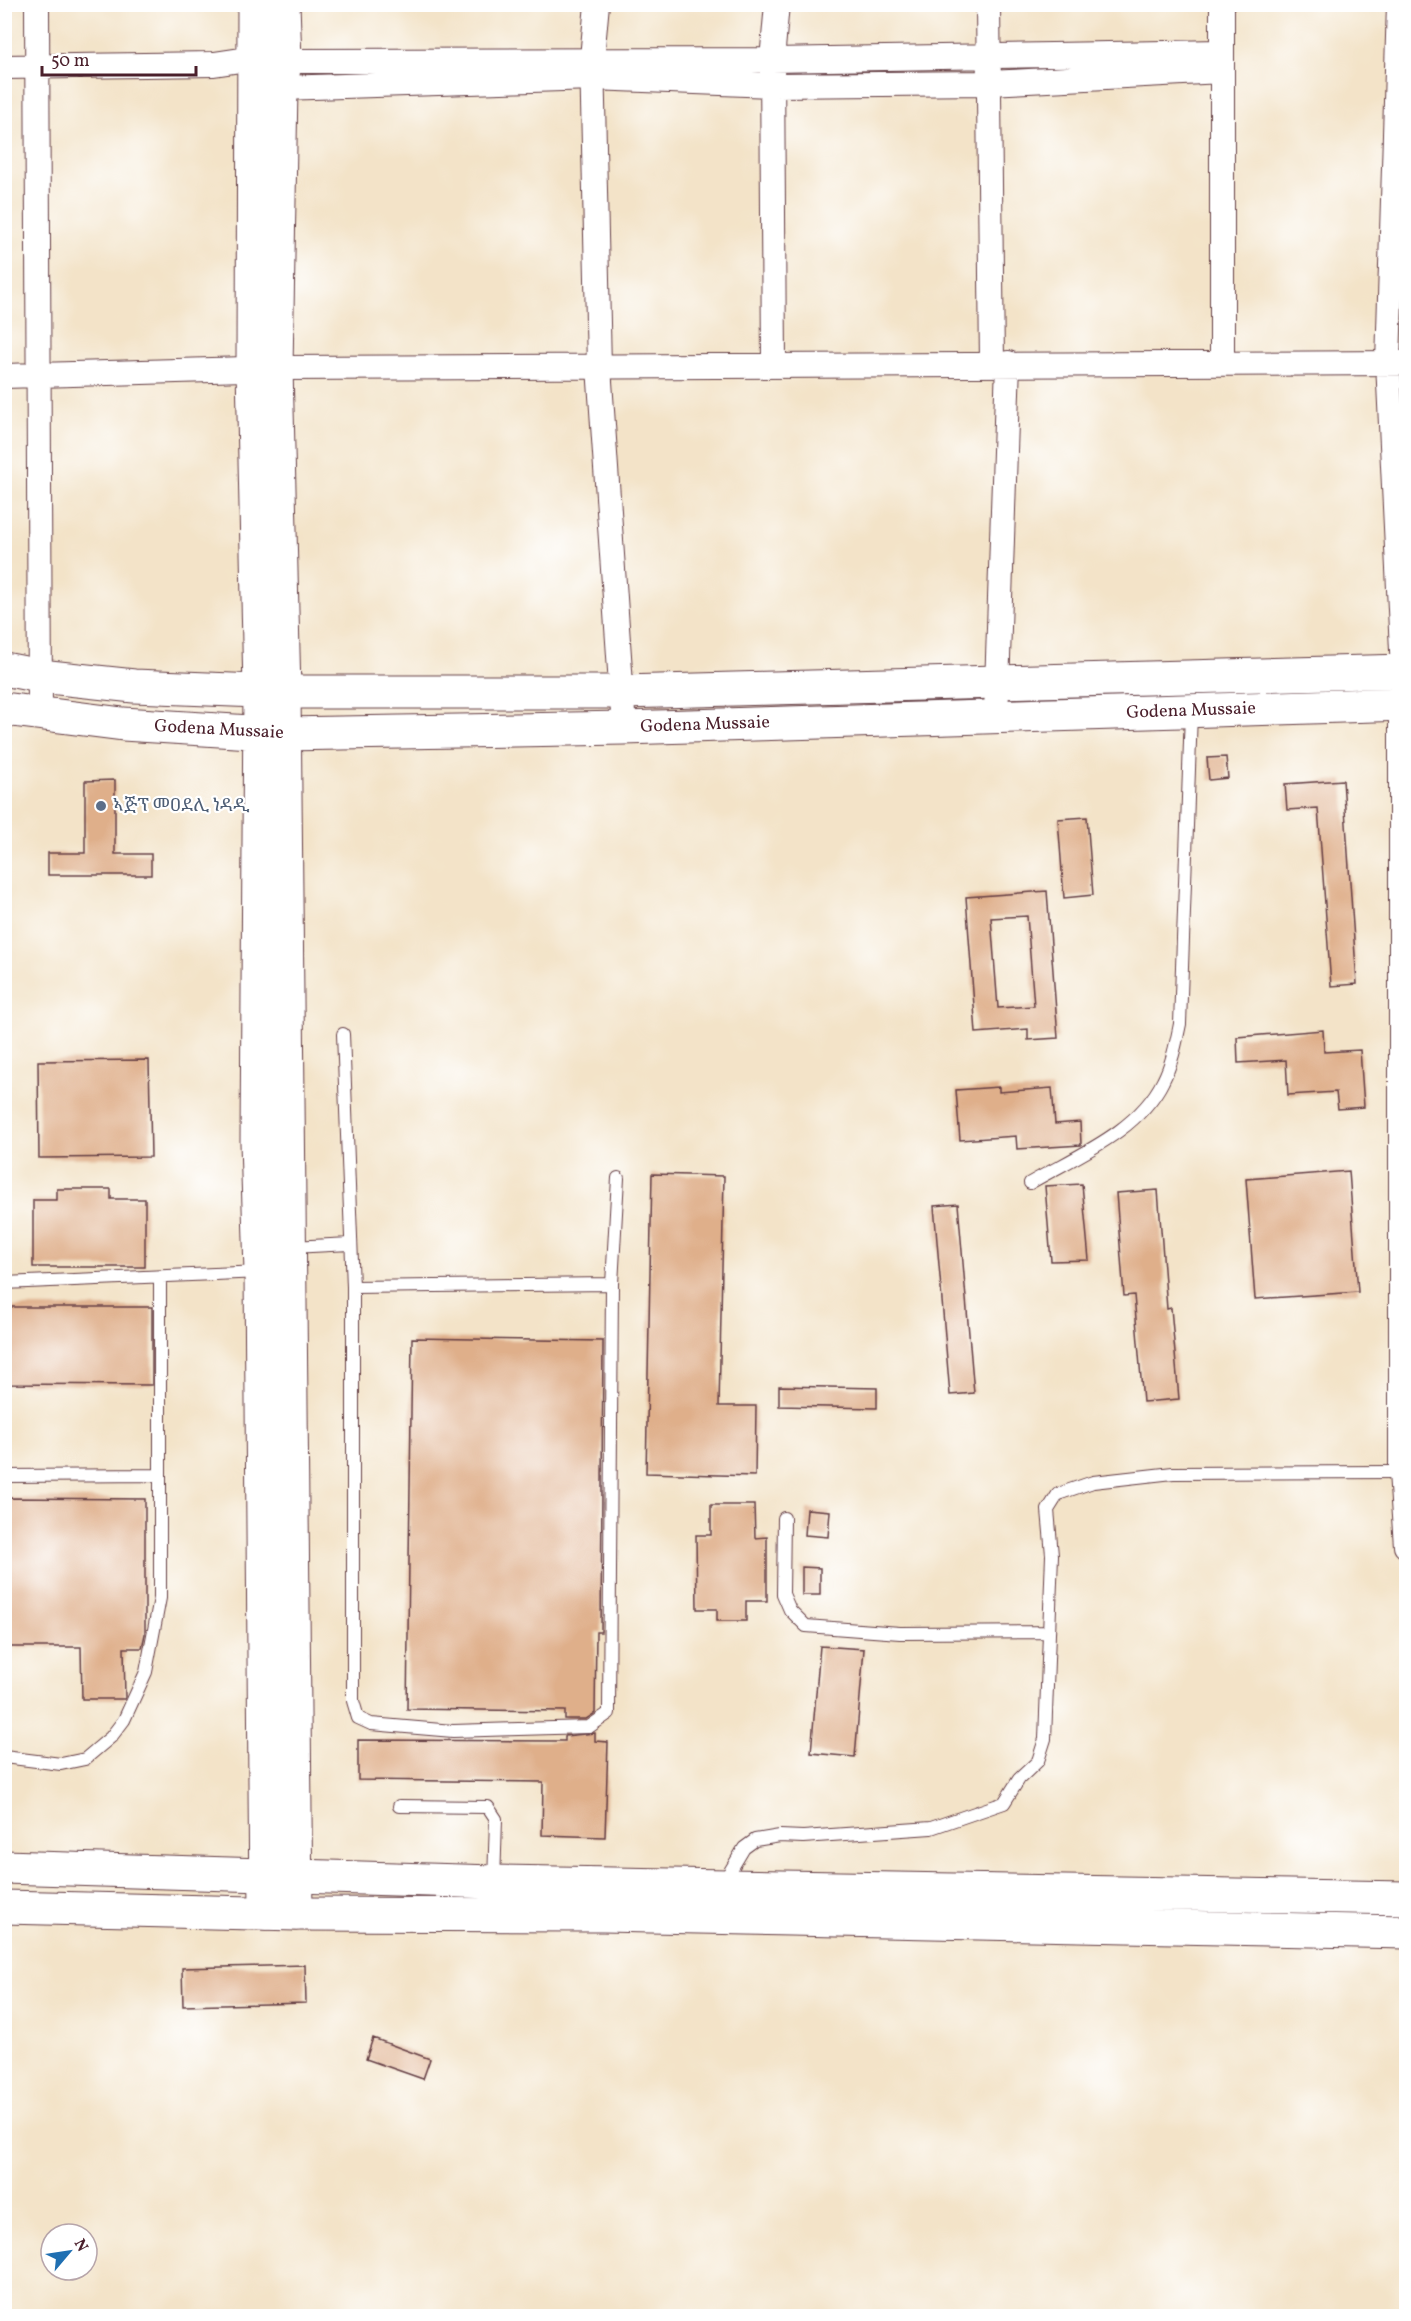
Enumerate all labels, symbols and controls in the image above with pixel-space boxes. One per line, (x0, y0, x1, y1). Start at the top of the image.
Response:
scale bar (42, 39, 196, 77)
text: 50 m (51, 49, 90, 74)
street label: Godena Mussaie (1126, 696, 1256, 726)
street label: Godena Mussaie (640, 710, 770, 740)
street label: Godena Mussaie (154, 714, 284, 746)
place label: ኣጅፕ መዐደሊ ነዳዲ (113, 794, 250, 819)
marker: ኣጅፕ መዐደሊ ነዳዲ (94, 799, 108, 813)
north arrow (39, 2222, 99, 2282)
text: N (68, 2235, 93, 2256)

